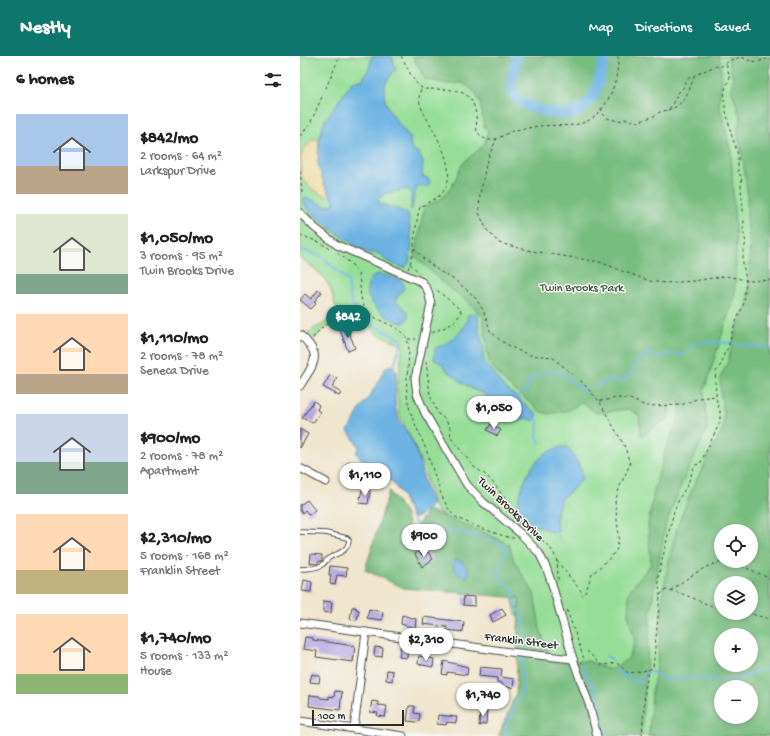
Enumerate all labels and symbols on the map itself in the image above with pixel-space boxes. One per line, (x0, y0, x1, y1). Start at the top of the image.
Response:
park label: Twin Brooks Park (539, 282, 625, 296)
pin: $842 (324, 305, 372, 339)
pin: $1,050 (461, 396, 527, 430)
pin: $1,110 (332, 463, 398, 497)
street label: Twin Brooks Drive (473, 474, 547, 546)
pin: $900 (400, 524, 448, 558)
pin: $2,310 (393, 628, 459, 662)
street label: Franklin Street (482, 630, 560, 654)
pin: $1,740 (450, 683, 516, 717)
scale bar (312, 708, 404, 727)

